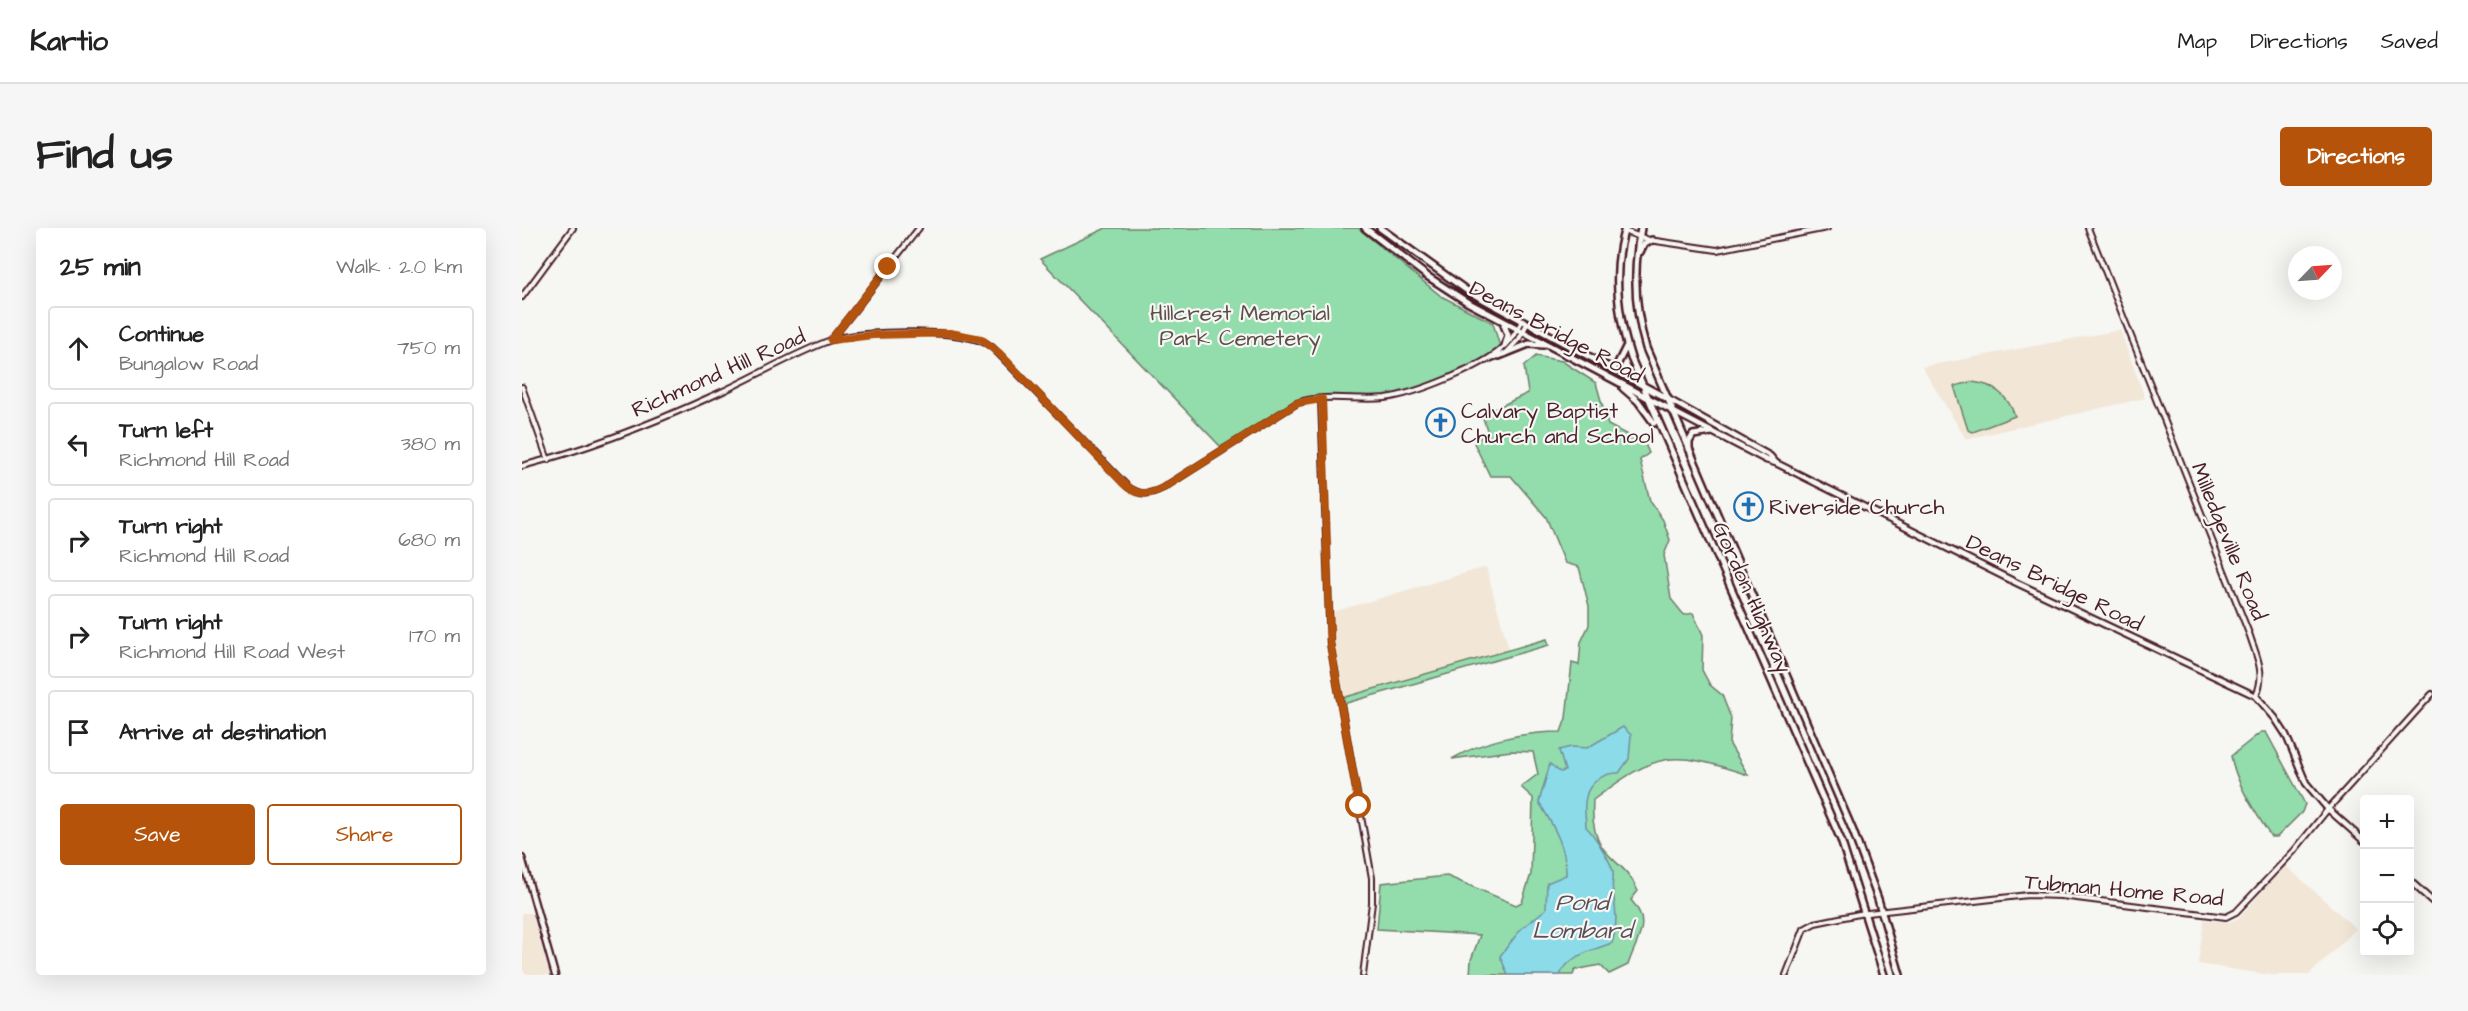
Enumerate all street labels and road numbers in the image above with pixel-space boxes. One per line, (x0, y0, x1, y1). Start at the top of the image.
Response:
street label: Deans Bridge Road (1463, 273, 1649, 392)
street label: Richmond Hill Road (627, 321, 810, 426)
street label: Milledgeville Road (2182, 458, 2274, 626)
street label: Gordon Highway (1703, 517, 1799, 679)
street label: Deans Bridge Road (1960, 527, 2148, 641)
street label: Tubman Home Road (2023, 866, 2225, 915)

